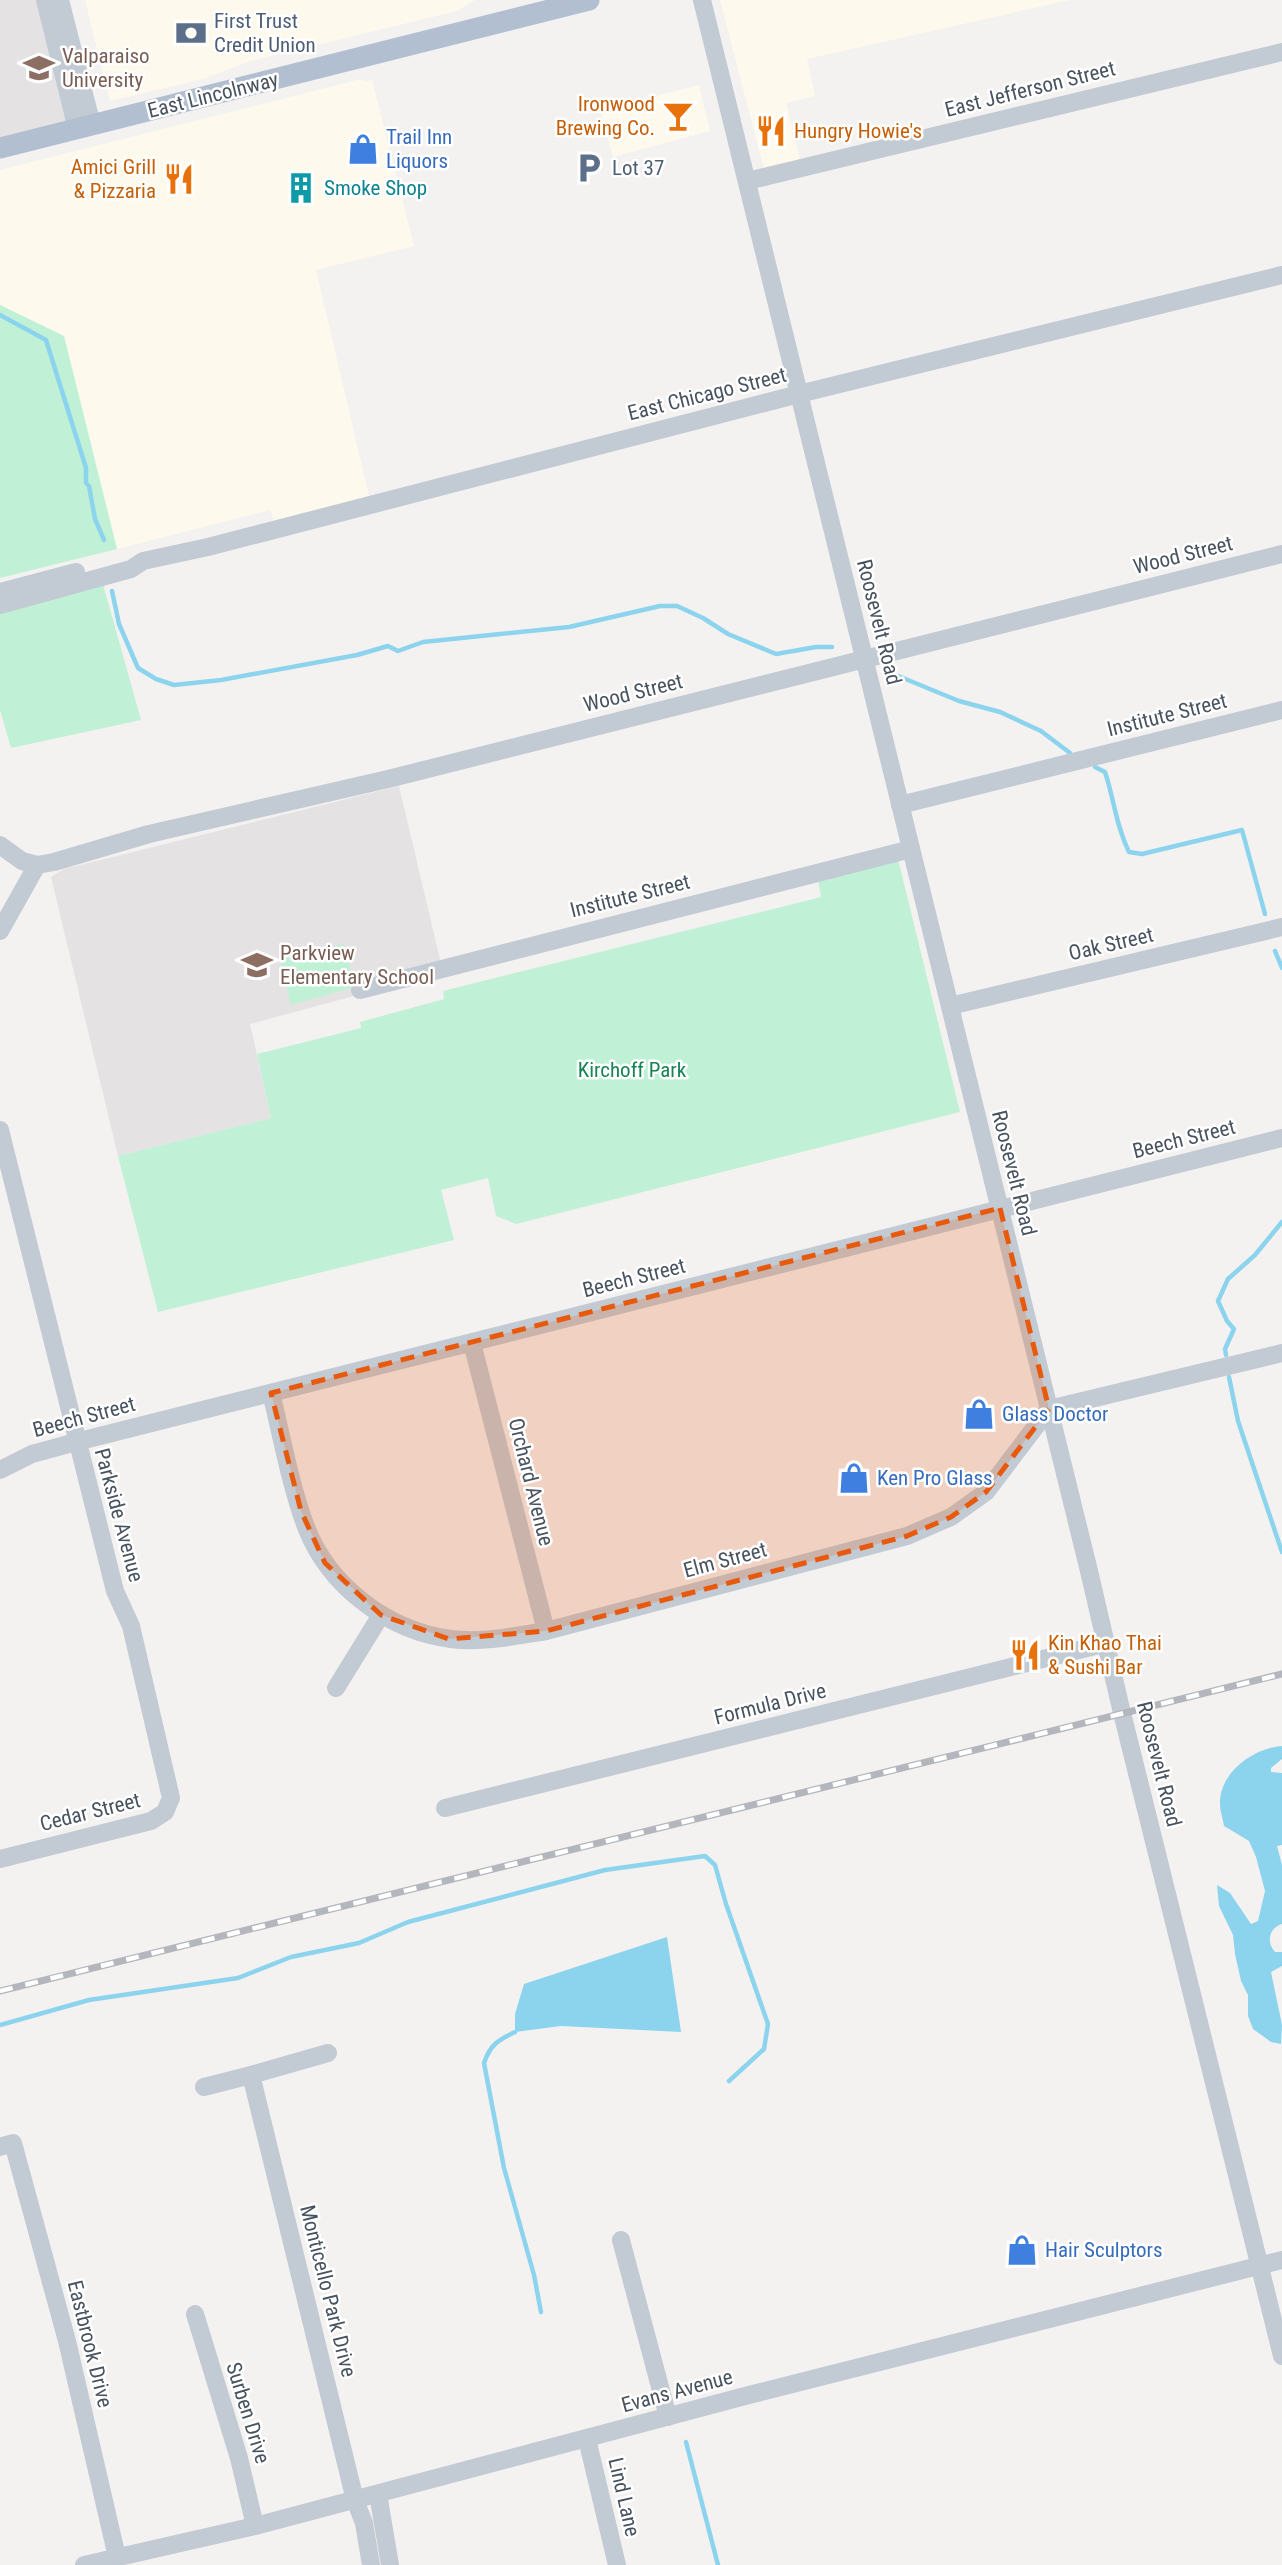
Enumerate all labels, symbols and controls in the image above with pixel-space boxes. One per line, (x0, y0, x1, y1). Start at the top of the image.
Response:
place label: First Trust Credit Union (214, 9, 316, 57)
bank icon: First Trust Credit Union (174, 16, 208, 50)
place label: Valparaiso University (62, 44, 150, 92)
school or university icon: Valparaiso University (22, 51, 56, 85)
street label: East Jefferson Street (942, 56, 1118, 122)
street label: East Lincolnway (145, 67, 281, 123)
place label: Ironwood Brewing Co. (556, 92, 655, 140)
bar icon: Ironwood Brewing Co. (661, 99, 695, 133)
restaurant icon: Hungry Howie's (754, 114, 788, 148)
place label: Hungry Howie's (794, 119, 922, 143)
place label: Trail Inn Liquors (386, 125, 452, 173)
shop icon: Trail Inn Liquors (346, 132, 380, 166)
parking icon: Lot 37 (572, 151, 606, 185)
place label: Amici Grill & Pizzaria (71, 155, 156, 203)
place label: Lot 37 (612, 156, 664, 180)
restaurant icon: Amici Grill & Pizzaria (162, 162, 196, 196)
building icon: Smoke Shop (284, 171, 318, 205)
place label: Smoke Shop (324, 176, 427, 200)
street label: East Chicago Street (625, 363, 789, 425)
street label: Wood Street (1131, 531, 1235, 579)
street label: Roosevelt Road (852, 557, 906, 687)
street label: Wood Street (581, 669, 685, 717)
street label: Institute Street (1105, 689, 1229, 741)
street label: Institute Street (568, 870, 692, 922)
street label: Oak Street (1066, 923, 1156, 965)
place label: Parkview Elementary School (280, 941, 434, 989)
school or university icon: Parkview Elementary School (240, 948, 274, 982)
park label: Kirchoff Park (578, 1058, 687, 1082)
street label: Roosevelt Road (987, 1108, 1041, 1238)
street label: Beech Street (1130, 1115, 1238, 1163)
street label: Beech Street (580, 1254, 688, 1302)
street label: Beech Street (30, 1392, 138, 1442)
shop icon: Glass Doctor (962, 1397, 996, 1431)
place label: Glass Doctor (1002, 1402, 1108, 1426)
street label: Orchard Avenue (504, 1416, 558, 1548)
street label: Parkside Avenue (90, 1446, 148, 1585)
shop icon: Ken Pro Glass (837, 1461, 871, 1495)
place label: Ken Pro Glass (877, 1466, 993, 1490)
street label: Elm Street (681, 1537, 769, 1583)
place label: Kin Khao Thai & Sushi Bar (1048, 1631, 1162, 1679)
restaurant icon: Kin Khao Thai & Sushi Bar (1008, 1638, 1042, 1672)
street label: Formula Drive (712, 1678, 829, 1729)
street label: Roosevelt Road (1132, 1699, 1186, 1829)
street label: Cedar Street (37, 1788, 143, 1836)
street label: Monticello Park Drive (295, 2203, 361, 2380)
shop icon: Hair Sculptors (1005, 2233, 1039, 2267)
place label: Hair Sculptors (1045, 2238, 1163, 2262)
street label: Eastbrook Drive (63, 2278, 117, 2410)
street label: Surben Drive (221, 2360, 275, 2467)
street label: Evans Avenue (619, 2365, 735, 2417)
street label: Lind Lane (603, 2455, 645, 2539)

